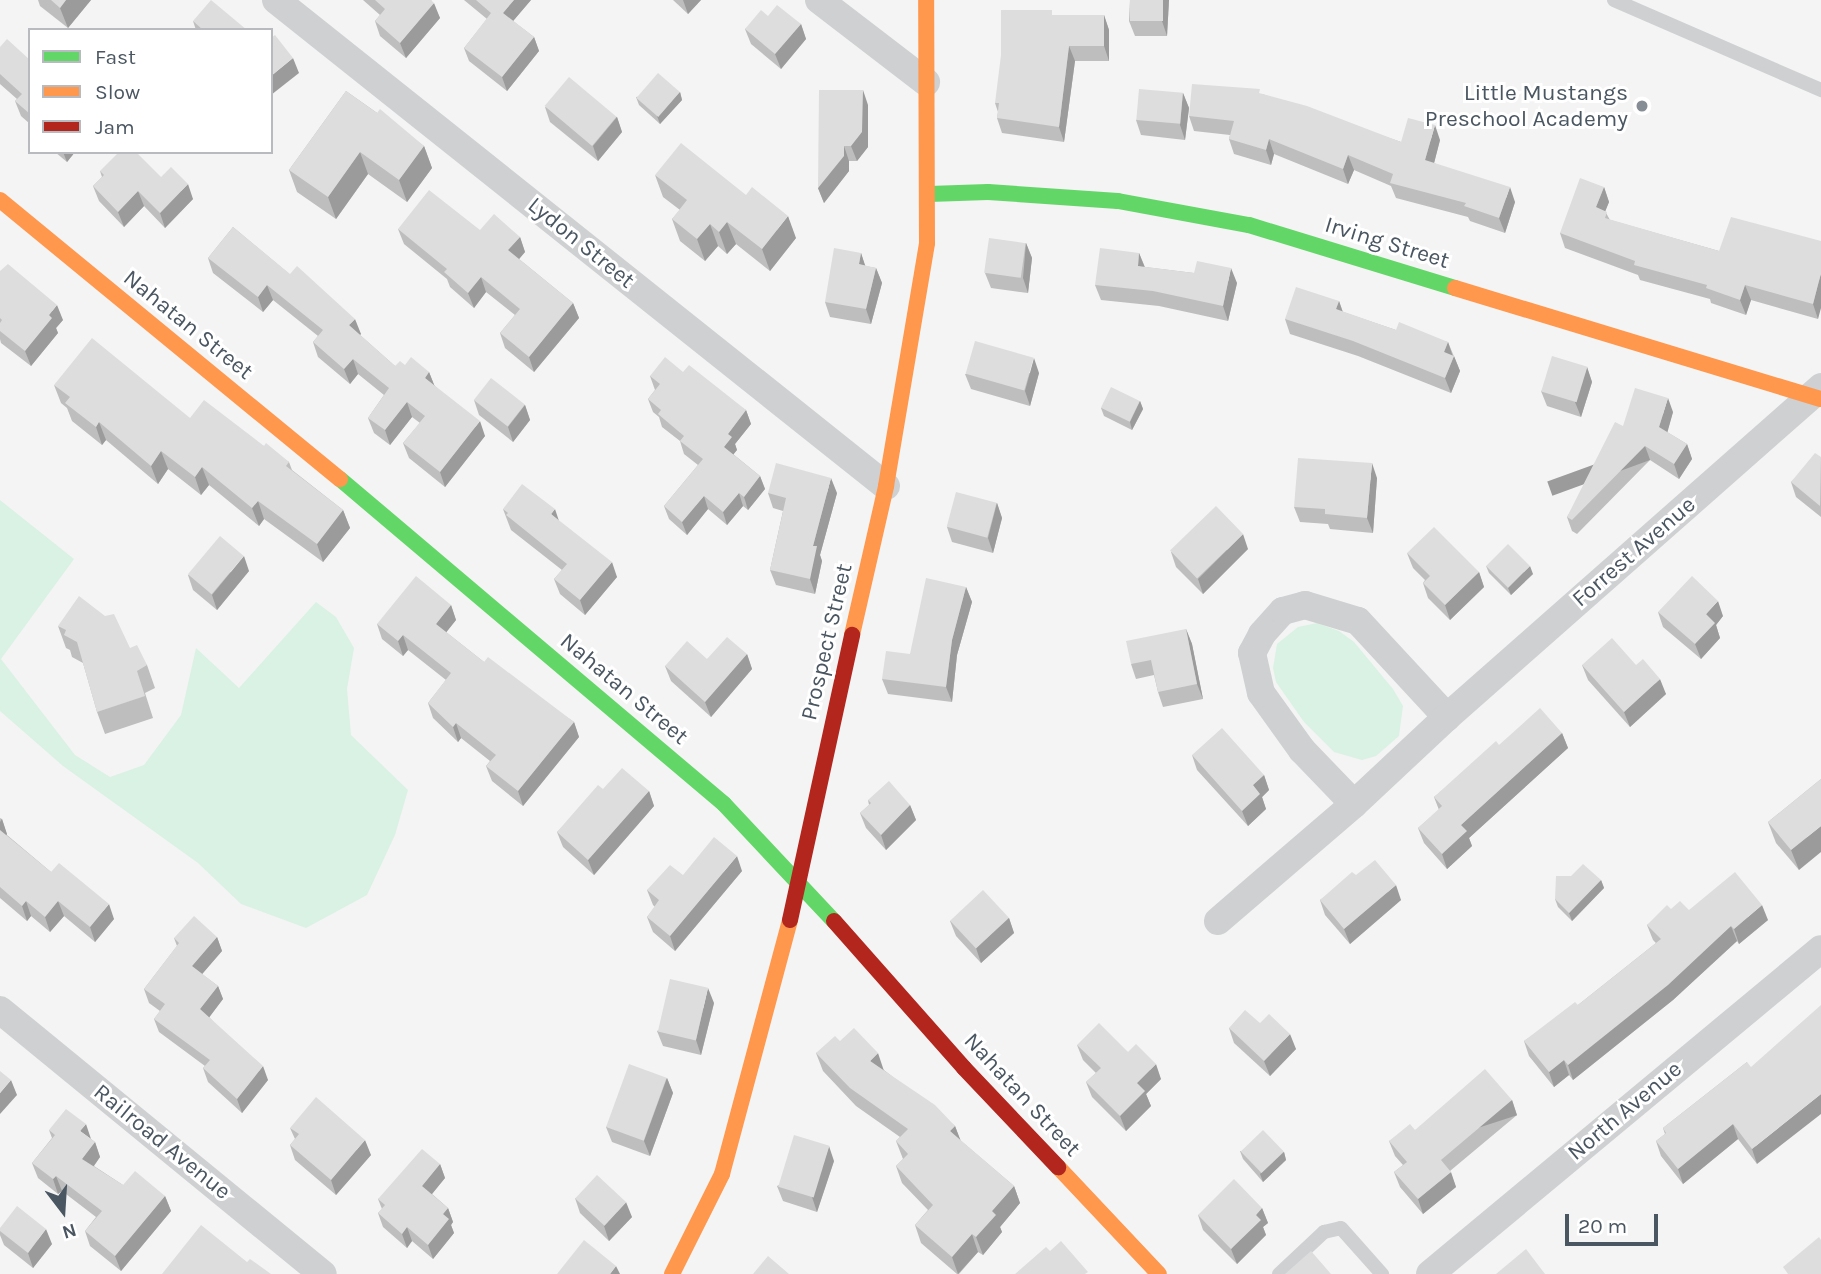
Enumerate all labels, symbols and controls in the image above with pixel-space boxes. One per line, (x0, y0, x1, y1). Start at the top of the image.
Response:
legend (28, 28, 273, 154)
text: Fast (95, 45, 136, 69)
place label: Little Mustangs Preschool Academy (1425, 79, 1628, 133)
text: Slow (95, 80, 140, 104)
marker: Little Mustangs Preschool Academy (1634, 98, 1650, 114)
text: Jam (95, 115, 135, 139)
street label: Lydon Street (522, 192, 640, 294)
street label: Irving Street (1321, 211, 1453, 275)
street label: Nahatan Street (118, 264, 258, 386)
street label: Forrest Avenue (1567, 491, 1701, 613)
street label: Prospect Street (796, 561, 858, 723)
street label: Nahatan Street (554, 627, 694, 751)
street label: Nahatan Street (958, 1028, 1086, 1162)
street label: North Avenue (1562, 1055, 1688, 1167)
street label: Railroad Avenue (88, 1078, 236, 1206)
north arrow (28, 1176, 98, 1246)
scale bar (1569, 1200, 1662, 1244)
text: 20 m (1578, 1214, 1627, 1238)
text: N (59, 1219, 79, 1244)

